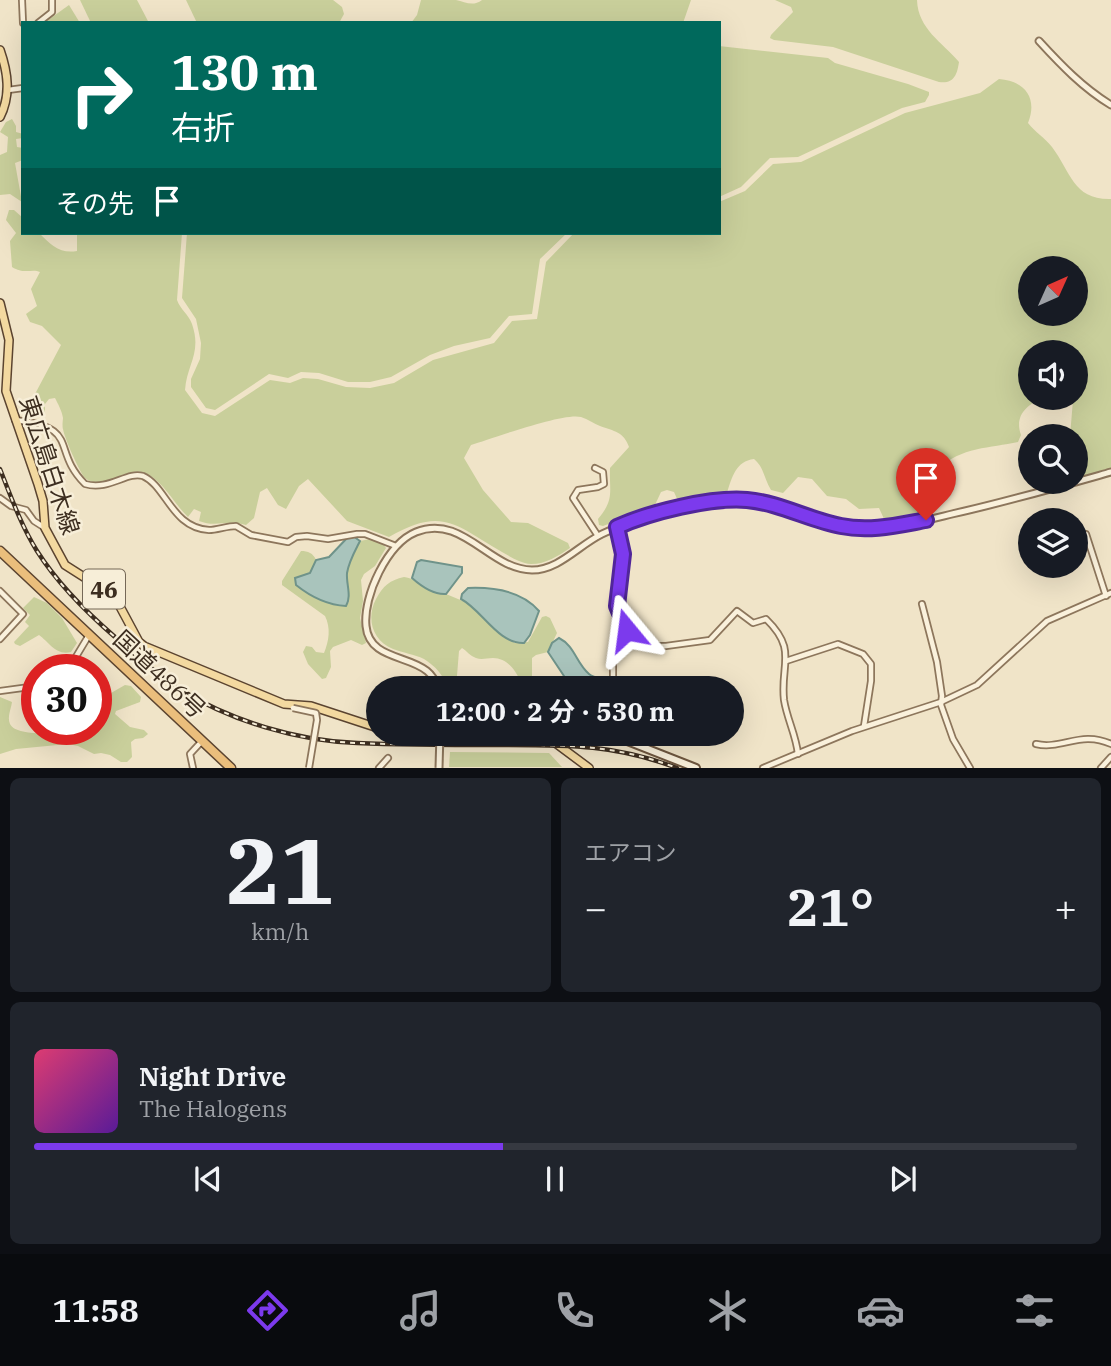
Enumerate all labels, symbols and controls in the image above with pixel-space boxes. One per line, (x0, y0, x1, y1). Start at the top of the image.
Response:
text: 130 m (171, 40, 318, 103)
icon: right (56, 49, 147, 140)
text: 右折 (171, 106, 235, 148)
icon: arrive (148, 182, 186, 220)
text: その先 (56, 186, 134, 220)
north arrow (1018, 256, 1088, 326)
map controls (1018, 256, 1088, 578)
button: sound (1018, 340, 1088, 410)
street label: 東広島白木線 (13, 392, 87, 538)
button: search (1018, 424, 1088, 494)
pin (896, 448, 956, 520)
icon: arrive (907, 459, 945, 497)
button: layers (1018, 508, 1088, 578)
road number: 46 (83, 569, 125, 608)
position arrow (590, 593, 664, 667)
street label: 国道486号 (107, 623, 213, 725)
speed limit sign: 30 (21, 654, 112, 745)
text: 12:00 · 2 分 · 530 m (436, 694, 674, 728)
text: 21 (226, 811, 335, 929)
text: エアコン (585, 837, 677, 867)
text: 21° (787, 873, 874, 940)
text: − (585, 883, 607, 932)
text: + (1054, 883, 1077, 932)
text: km/h (251, 916, 309, 946)
text: Night Drive (139, 1059, 286, 1093)
text: The Halogens (139, 1093, 287, 1123)
icon: previous (189, 1160, 227, 1198)
icon: pause (536, 1160, 574, 1198)
icon: next (884, 1160, 922, 1198)
icon: directions (243, 1286, 292, 1335)
icon: music (396, 1286, 445, 1335)
icon: phone (550, 1286, 599, 1335)
icon: climate (703, 1286, 752, 1335)
icon: car (856, 1286, 905, 1335)
icon: filters (1010, 1286, 1059, 1335)
text: 11:58 (52, 1289, 139, 1331)

